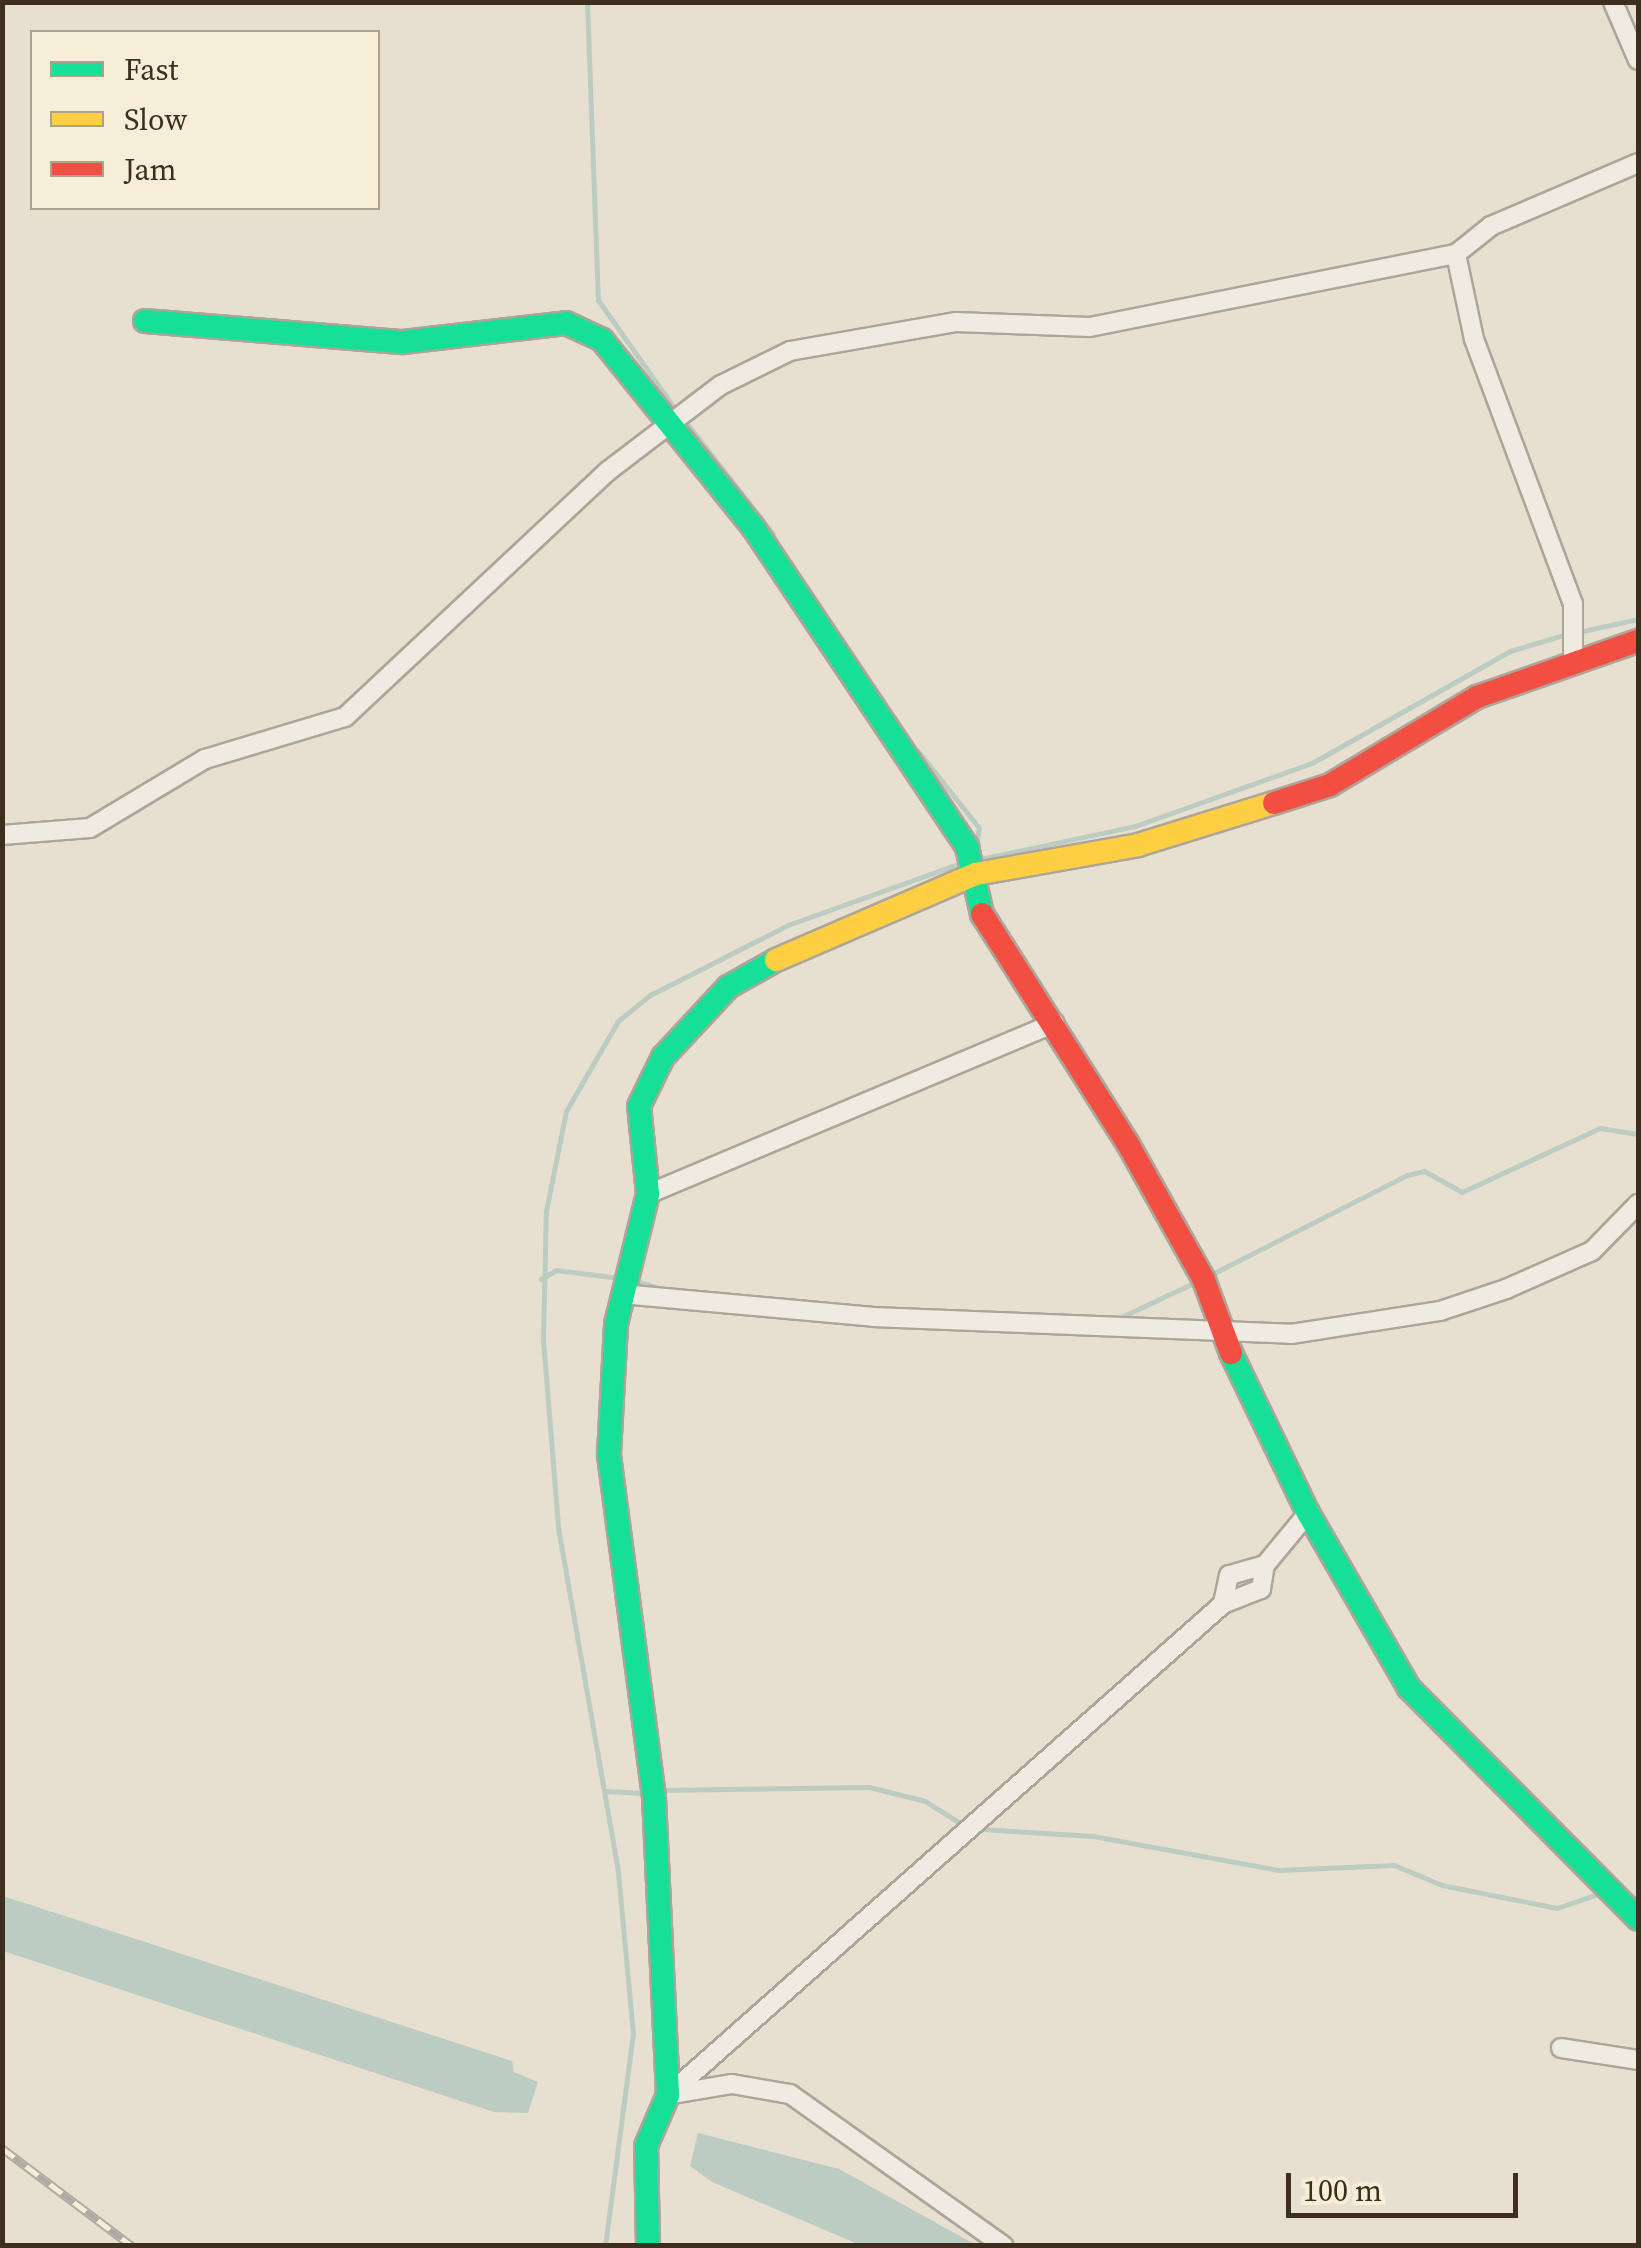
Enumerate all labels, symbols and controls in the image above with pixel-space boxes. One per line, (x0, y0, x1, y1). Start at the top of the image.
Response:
legend (30, 30, 380, 210)
text: Fast (124, 49, 178, 90)
text: Slow (124, 99, 187, 140)
text: Jam (124, 149, 177, 190)
scale bar (1291, 2153, 1524, 2215)
text: 100 m (1303, 2170, 1382, 2211)

